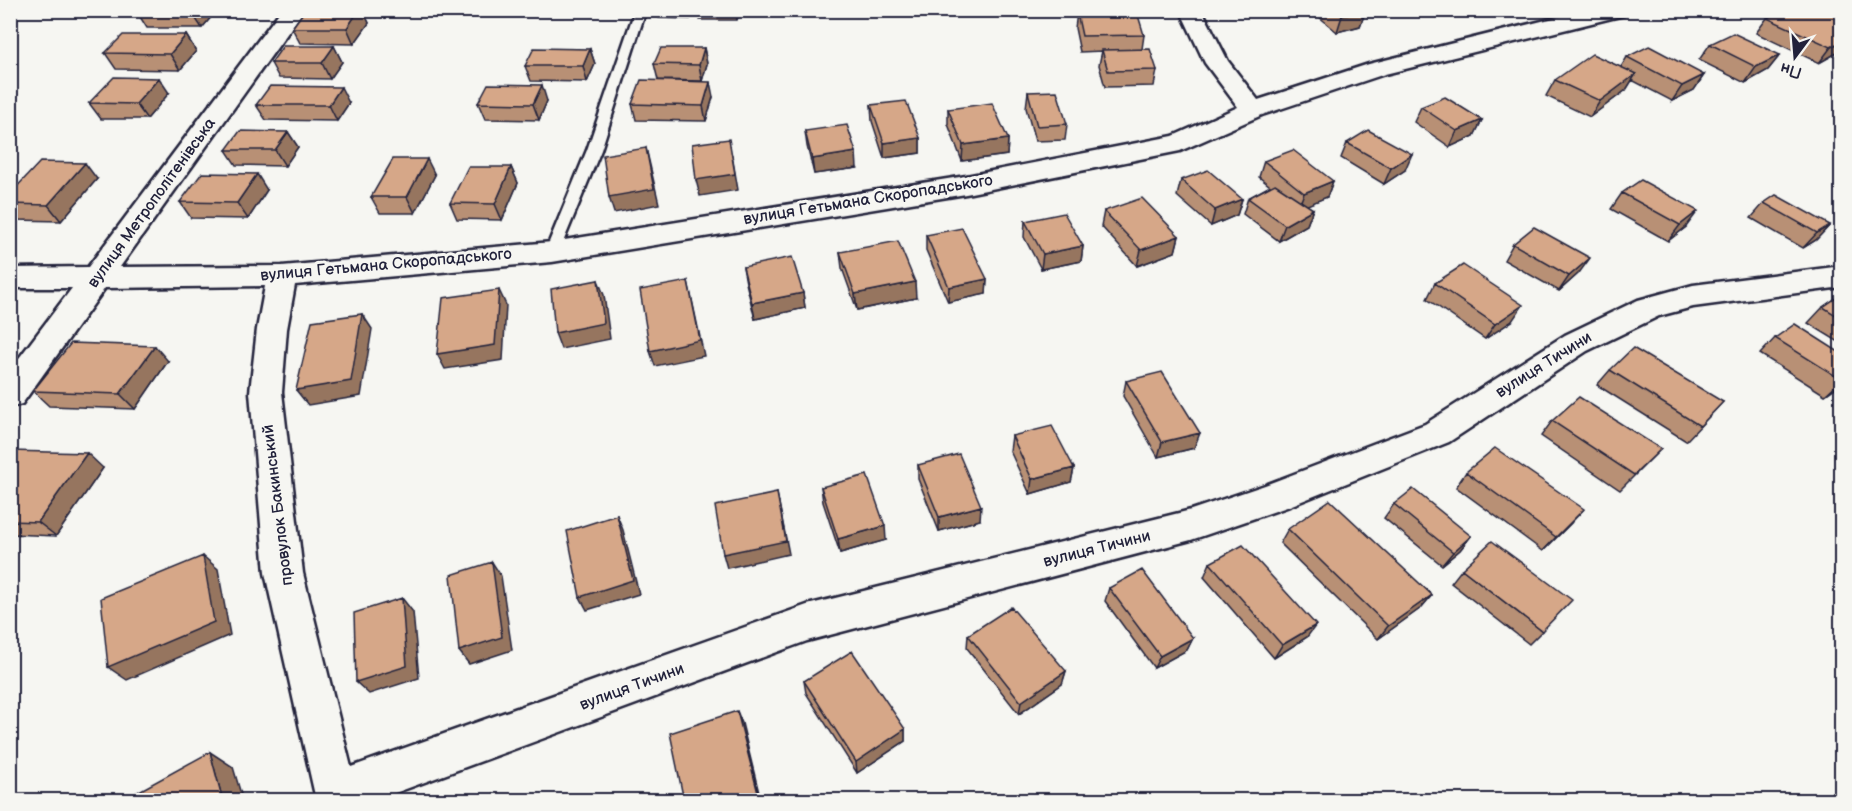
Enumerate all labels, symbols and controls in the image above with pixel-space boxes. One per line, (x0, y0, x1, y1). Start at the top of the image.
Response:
north arrow (1765, 27, 1825, 87)
text: Пн (1778, 58, 1804, 82)
street label: вулиця Метрополітенівська (84, 114, 220, 292)
street label: вулиця Гетьмана Скоропадського (742, 171, 994, 229)
street label: вулиця Гетьмана Скоропадського (260, 245, 512, 285)
street label: вулиця Тичини (1492, 328, 1596, 402)
street label: провулок Бакинський (259, 423, 297, 587)
street label: вулиця Тичини (1041, 527, 1153, 571)
street label: вулиця Тичини (577, 659, 687, 715)

